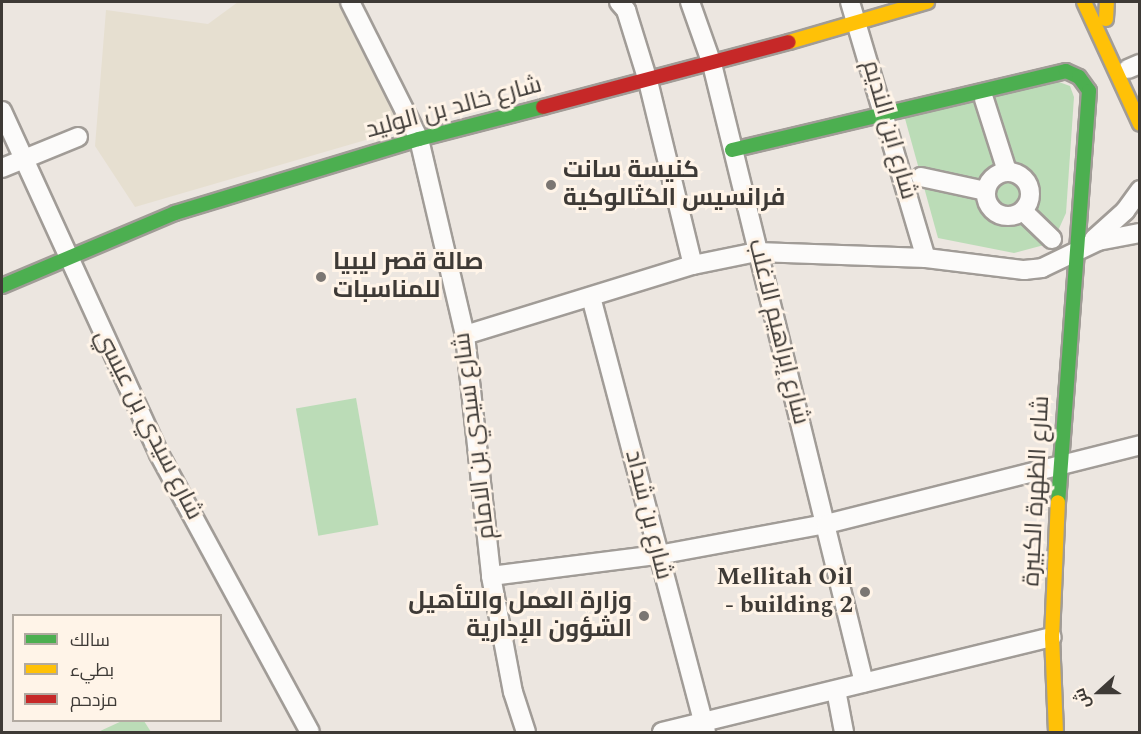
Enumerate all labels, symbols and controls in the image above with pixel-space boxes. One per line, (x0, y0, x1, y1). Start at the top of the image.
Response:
street label: شارع ابن النديم (855, 57, 923, 203)
street label: شارع خالد بن الوليد (363, 71, 545, 145)
place label: كنيسة سانت فرانسيس الكثالوكية (563, 157, 785, 213)
marker: كنيسة سانت فرانسيس الكثالوكية (544, 178, 558, 192)
street label: شارع إبراهيم الاغلب (741, 236, 815, 428)
place label: صالة قصر ليبيا للمناسبات (333, 249, 484, 305)
marker: صالة قصر ليبيا للمناسبات (314, 270, 328, 284)
street label: شارع سيدي بن عيسي (88, 325, 208, 525)
street label: شارع سيدي بن الامام (448, 331, 502, 541)
street label: شارع الظهرة الكبيرة (1018, 395, 1056, 587)
street label: شارع بن شداد (618, 447, 678, 583)
place label: Mellitah Oil - building 2 (716, 564, 853, 620)
marker: Mellitah Oil - building 2 (858, 585, 872, 599)
place label: وزارة العمل والتأهيل الشؤون الإدارية (408, 588, 632, 644)
marker: وزارة العمل والتأهيل الشؤون الإدارية (637, 609, 651, 623)
legend (12, 614, 222, 722)
text: سالك (70, 627, 110, 654)
text: بطيء (70, 657, 114, 684)
north arrow (1069, 662, 1129, 722)
text: ش (1067, 685, 1097, 712)
text: مزدحم (70, 687, 118, 714)

